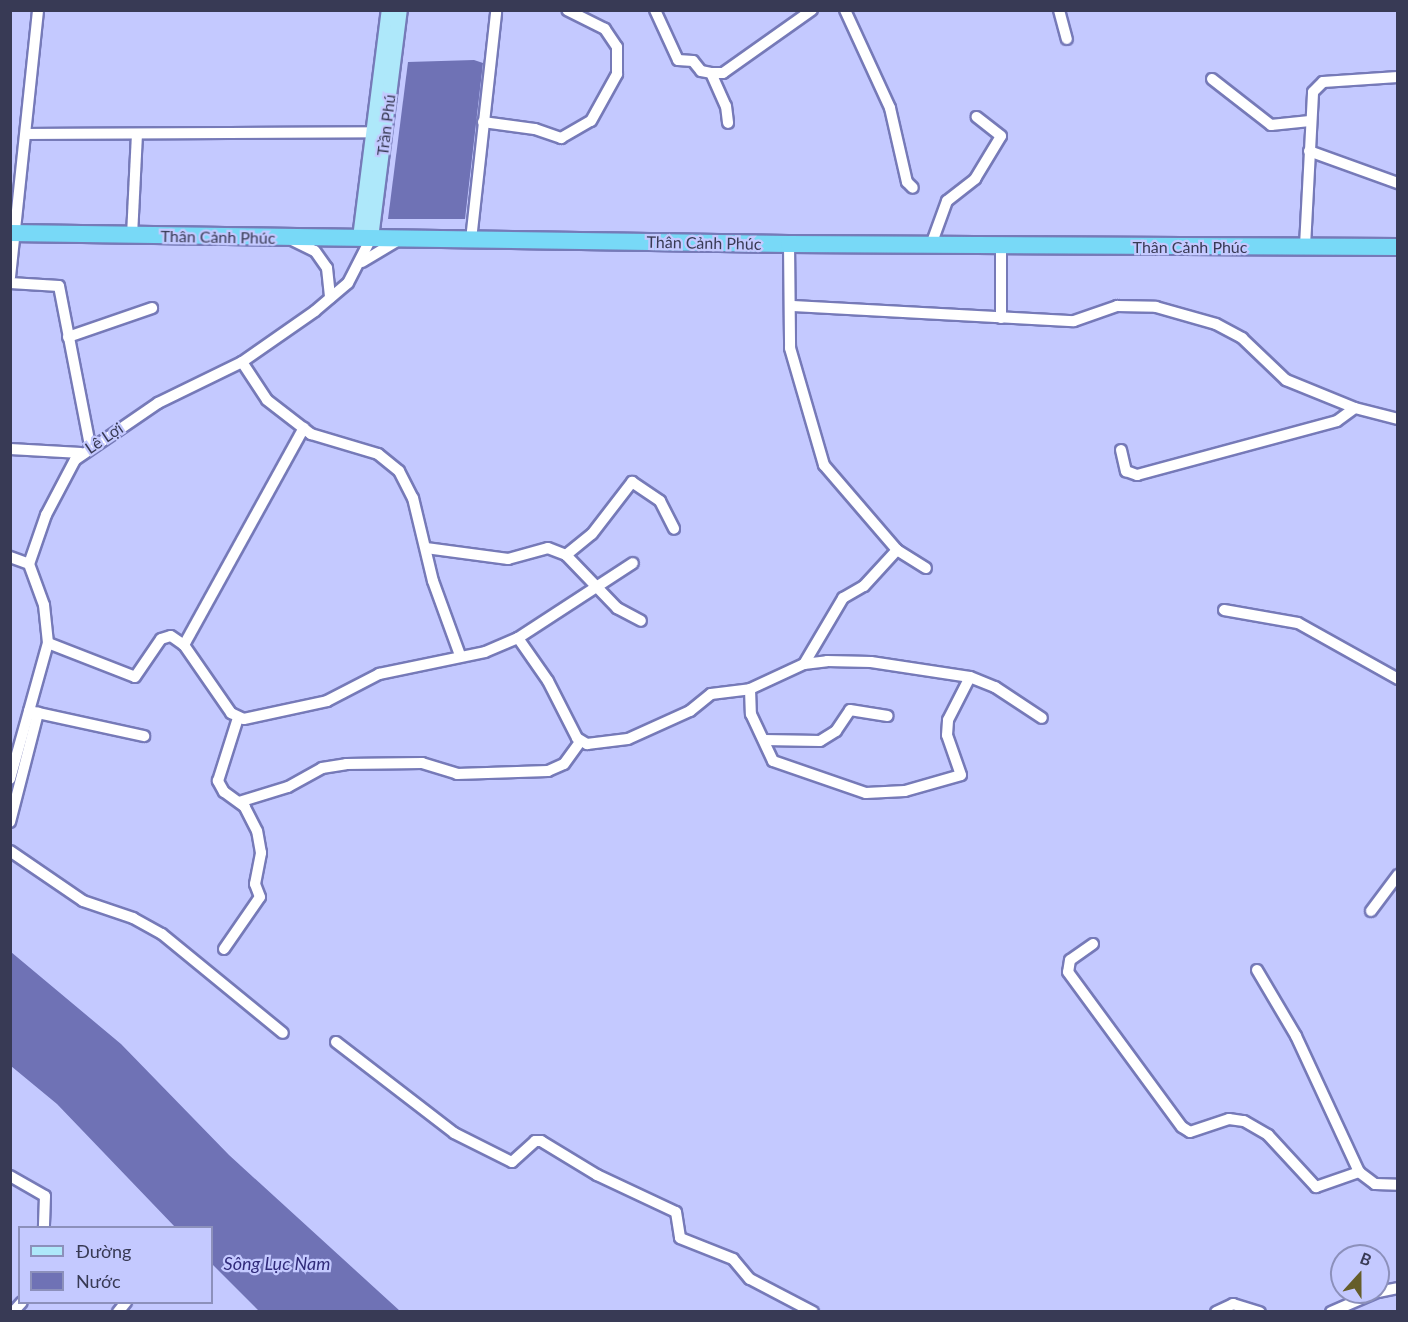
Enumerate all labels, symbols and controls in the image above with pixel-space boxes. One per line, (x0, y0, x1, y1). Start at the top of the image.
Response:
street label: Trần Phú (373, 93, 399, 157)
street label: Thân Cảnh Phúc (160, 226, 276, 248)
street label: Thân Cảnh Phúc (646, 232, 762, 254)
street label: Thân Cảnh Phúc (1133, 237, 1247, 257)
street label: Lê Lợi (81, 418, 127, 458)
legend (18, 1226, 213, 1304)
text: Đường (76, 1240, 131, 1262)
north arrow (1330, 1244, 1390, 1304)
text: B (1358, 1248, 1374, 1269)
water label: Sông Lục Nam (224, 1252, 330, 1274)
text: Nước (76, 1270, 121, 1292)

